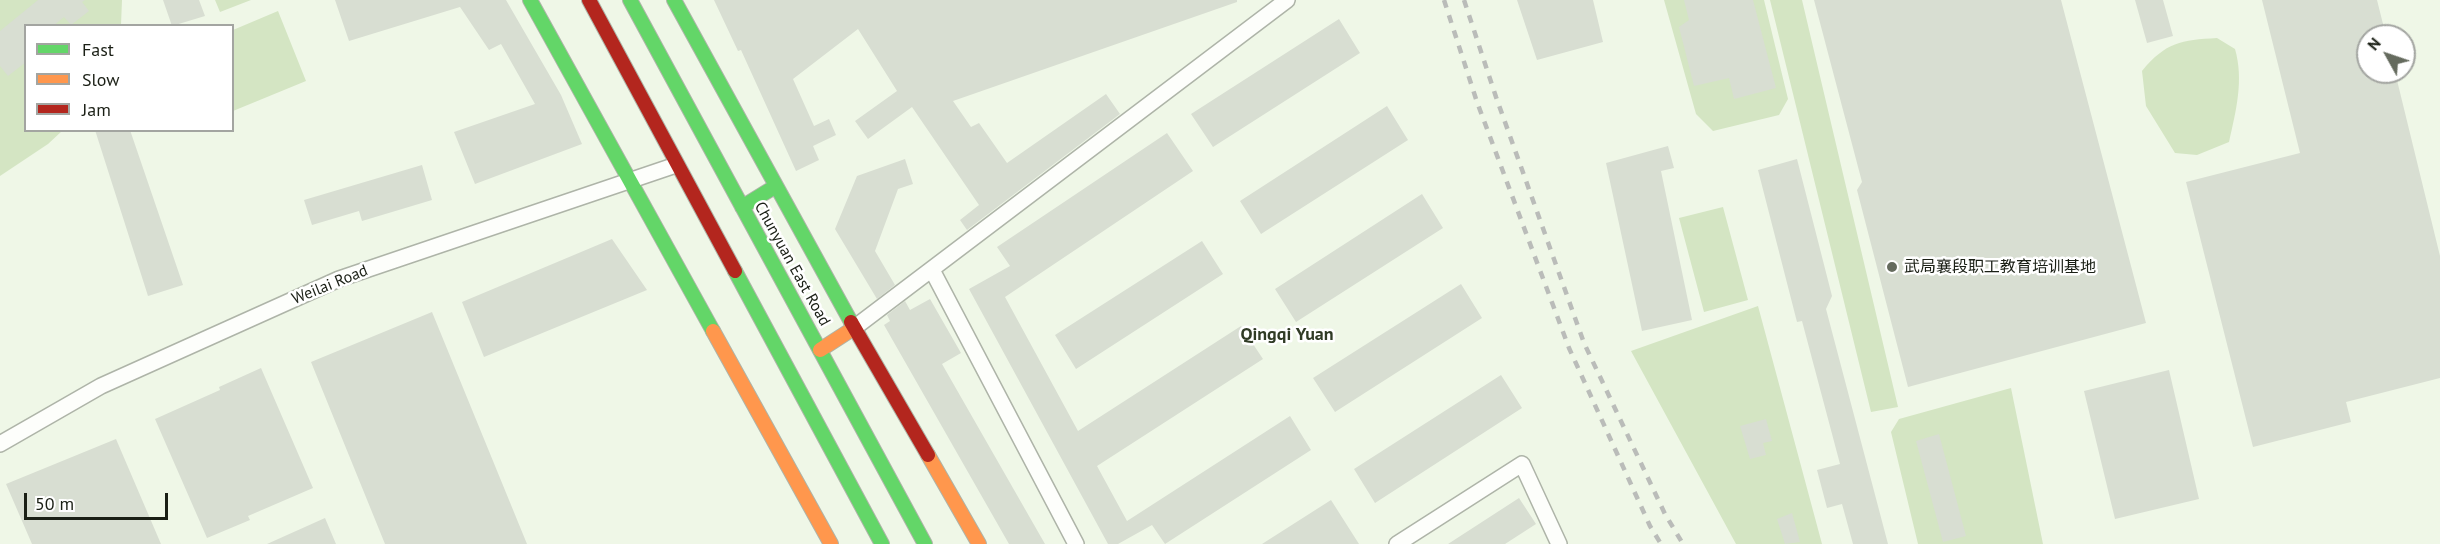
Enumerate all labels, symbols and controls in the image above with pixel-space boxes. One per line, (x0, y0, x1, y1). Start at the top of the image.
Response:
legend (24, 24, 234, 132)
north arrow (2356, 24, 2416, 84)
text: N (2363, 33, 2385, 54)
text: Fast (82, 38, 114, 61)
text: Slow (82, 68, 120, 91)
text: Jam (82, 98, 111, 121)
street label: Chunyuan East Road (750, 199, 834, 329)
place label: 武局襄段职工教育培训基地 (1904, 257, 2096, 277)
marker: 武局襄段职工教育培训基地 (1885, 260, 1899, 274)
street label: Weilai Road (289, 261, 371, 309)
district label: Qingqi Yuan (1240, 324, 1334, 346)
scale bar (27, 481, 171, 519)
text: 50 m (35, 492, 74, 515)

